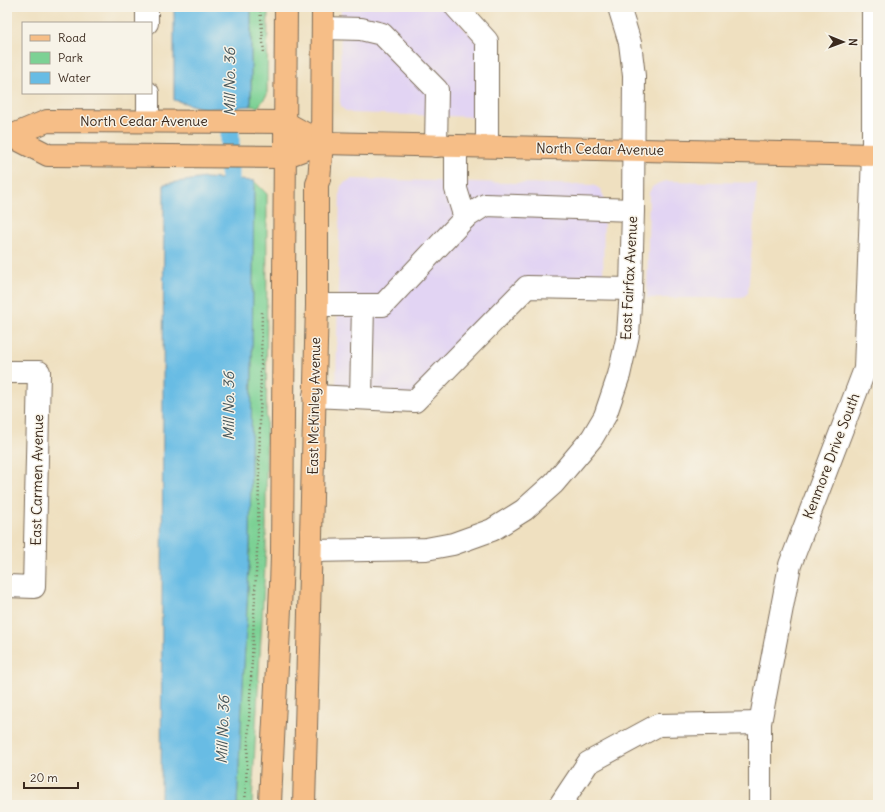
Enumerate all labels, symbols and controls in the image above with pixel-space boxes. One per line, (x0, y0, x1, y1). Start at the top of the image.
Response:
legend (22, 22, 152, 94)
north arrow (823, 22, 863, 62)
text: Road (58, 30, 86, 45)
text: N (846, 38, 860, 46)
water label: Mill No. 36 (220, 47, 239, 116)
text: Park (58, 50, 83, 65)
text: Water (58, 70, 91, 85)
street label: North Cedar Avenue (80, 112, 208, 130)
street label: North Cedar Avenue (536, 139, 664, 159)
street label: East Fairfax Avenue (617, 216, 641, 340)
street label: East McKinley Avenue (304, 337, 324, 475)
water label: Mill No. 36 (219, 371, 238, 440)
street label: Kenmore Drive South (799, 391, 863, 521)
street label: East Carmen Avenue (27, 414, 47, 546)
water label: Mill No. 36 (212, 694, 233, 764)
scale bar (24, 764, 78, 790)
text: 20 m (30, 770, 58, 785)

